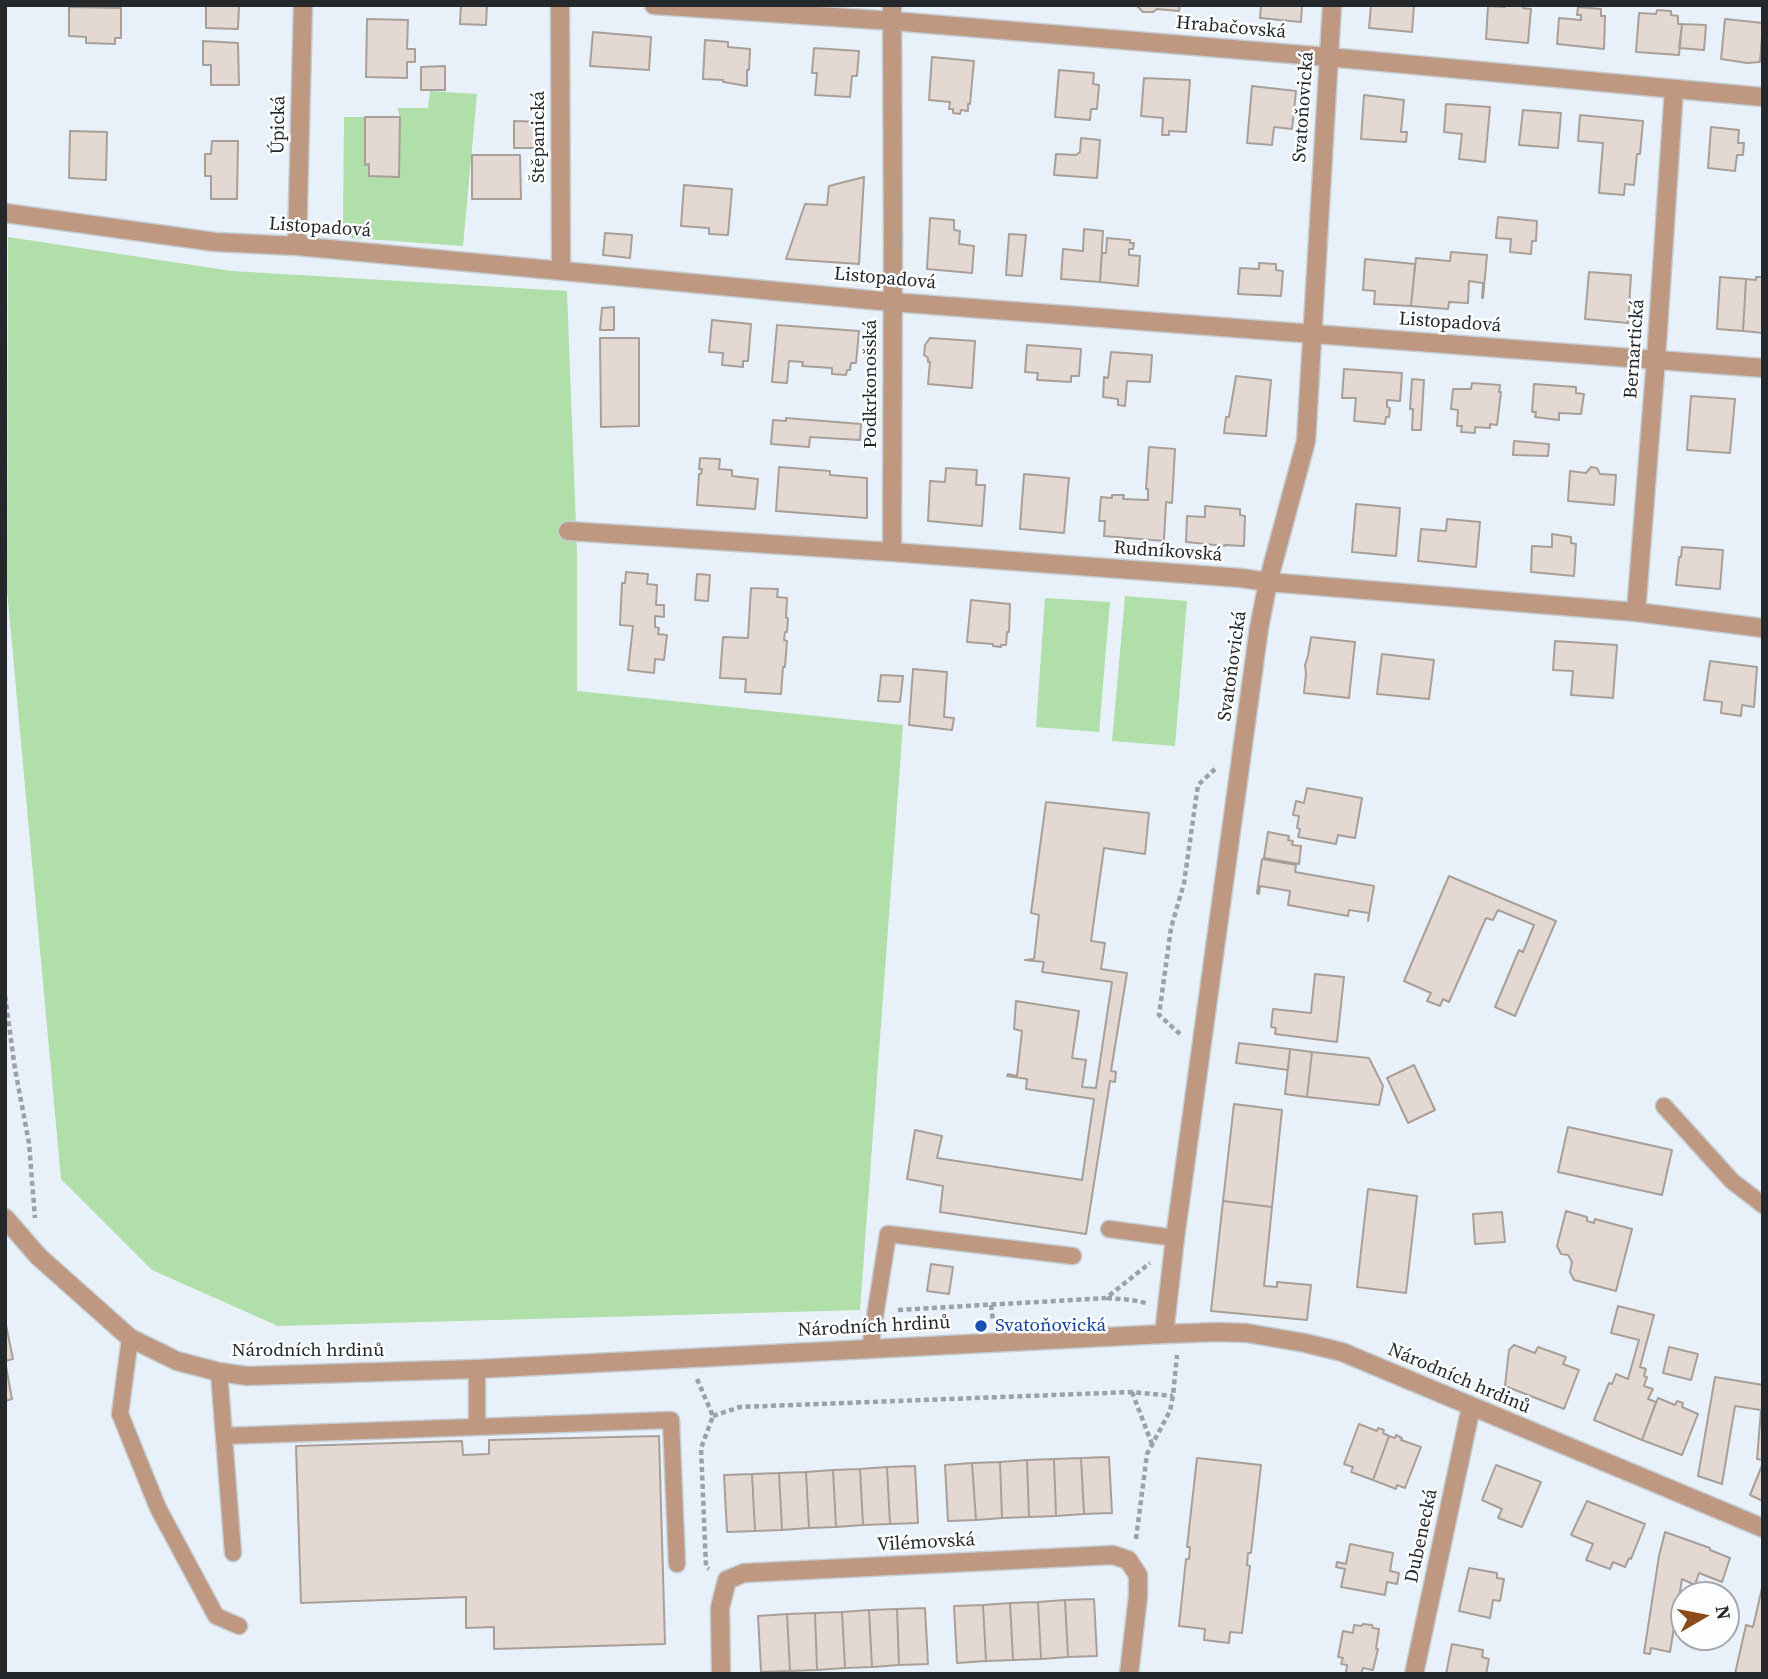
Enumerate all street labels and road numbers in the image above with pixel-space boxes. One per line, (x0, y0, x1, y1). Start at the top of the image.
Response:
street label: Hrabačovská (1175, 12, 1287, 44)
street label: Svatoňovická (1289, 51, 1319, 163)
street label: Štěpanická (528, 91, 550, 183)
street label: Úpická (267, 95, 291, 155)
street label: Listopadová (268, 213, 372, 243)
street label: Listopadová (833, 263, 937, 295)
street label: Bernartická (1620, 298, 1650, 400)
street label: Listopadová (1398, 308, 1502, 338)
street label: Podkrkonošská (860, 320, 882, 448)
street label: Rudníkovská (1113, 537, 1223, 567)
street label: Svatoňovická (1214, 609, 1252, 723)
street label: Národních hrdinů (797, 1312, 951, 1342)
street label: Národních hrdinů (1384, 1339, 1534, 1419)
street label: Národních hrdinů (232, 1340, 384, 1362)
street label: Dubenecká (1401, 1487, 1443, 1585)
street label: Vilémovská (876, 1529, 976, 1557)

